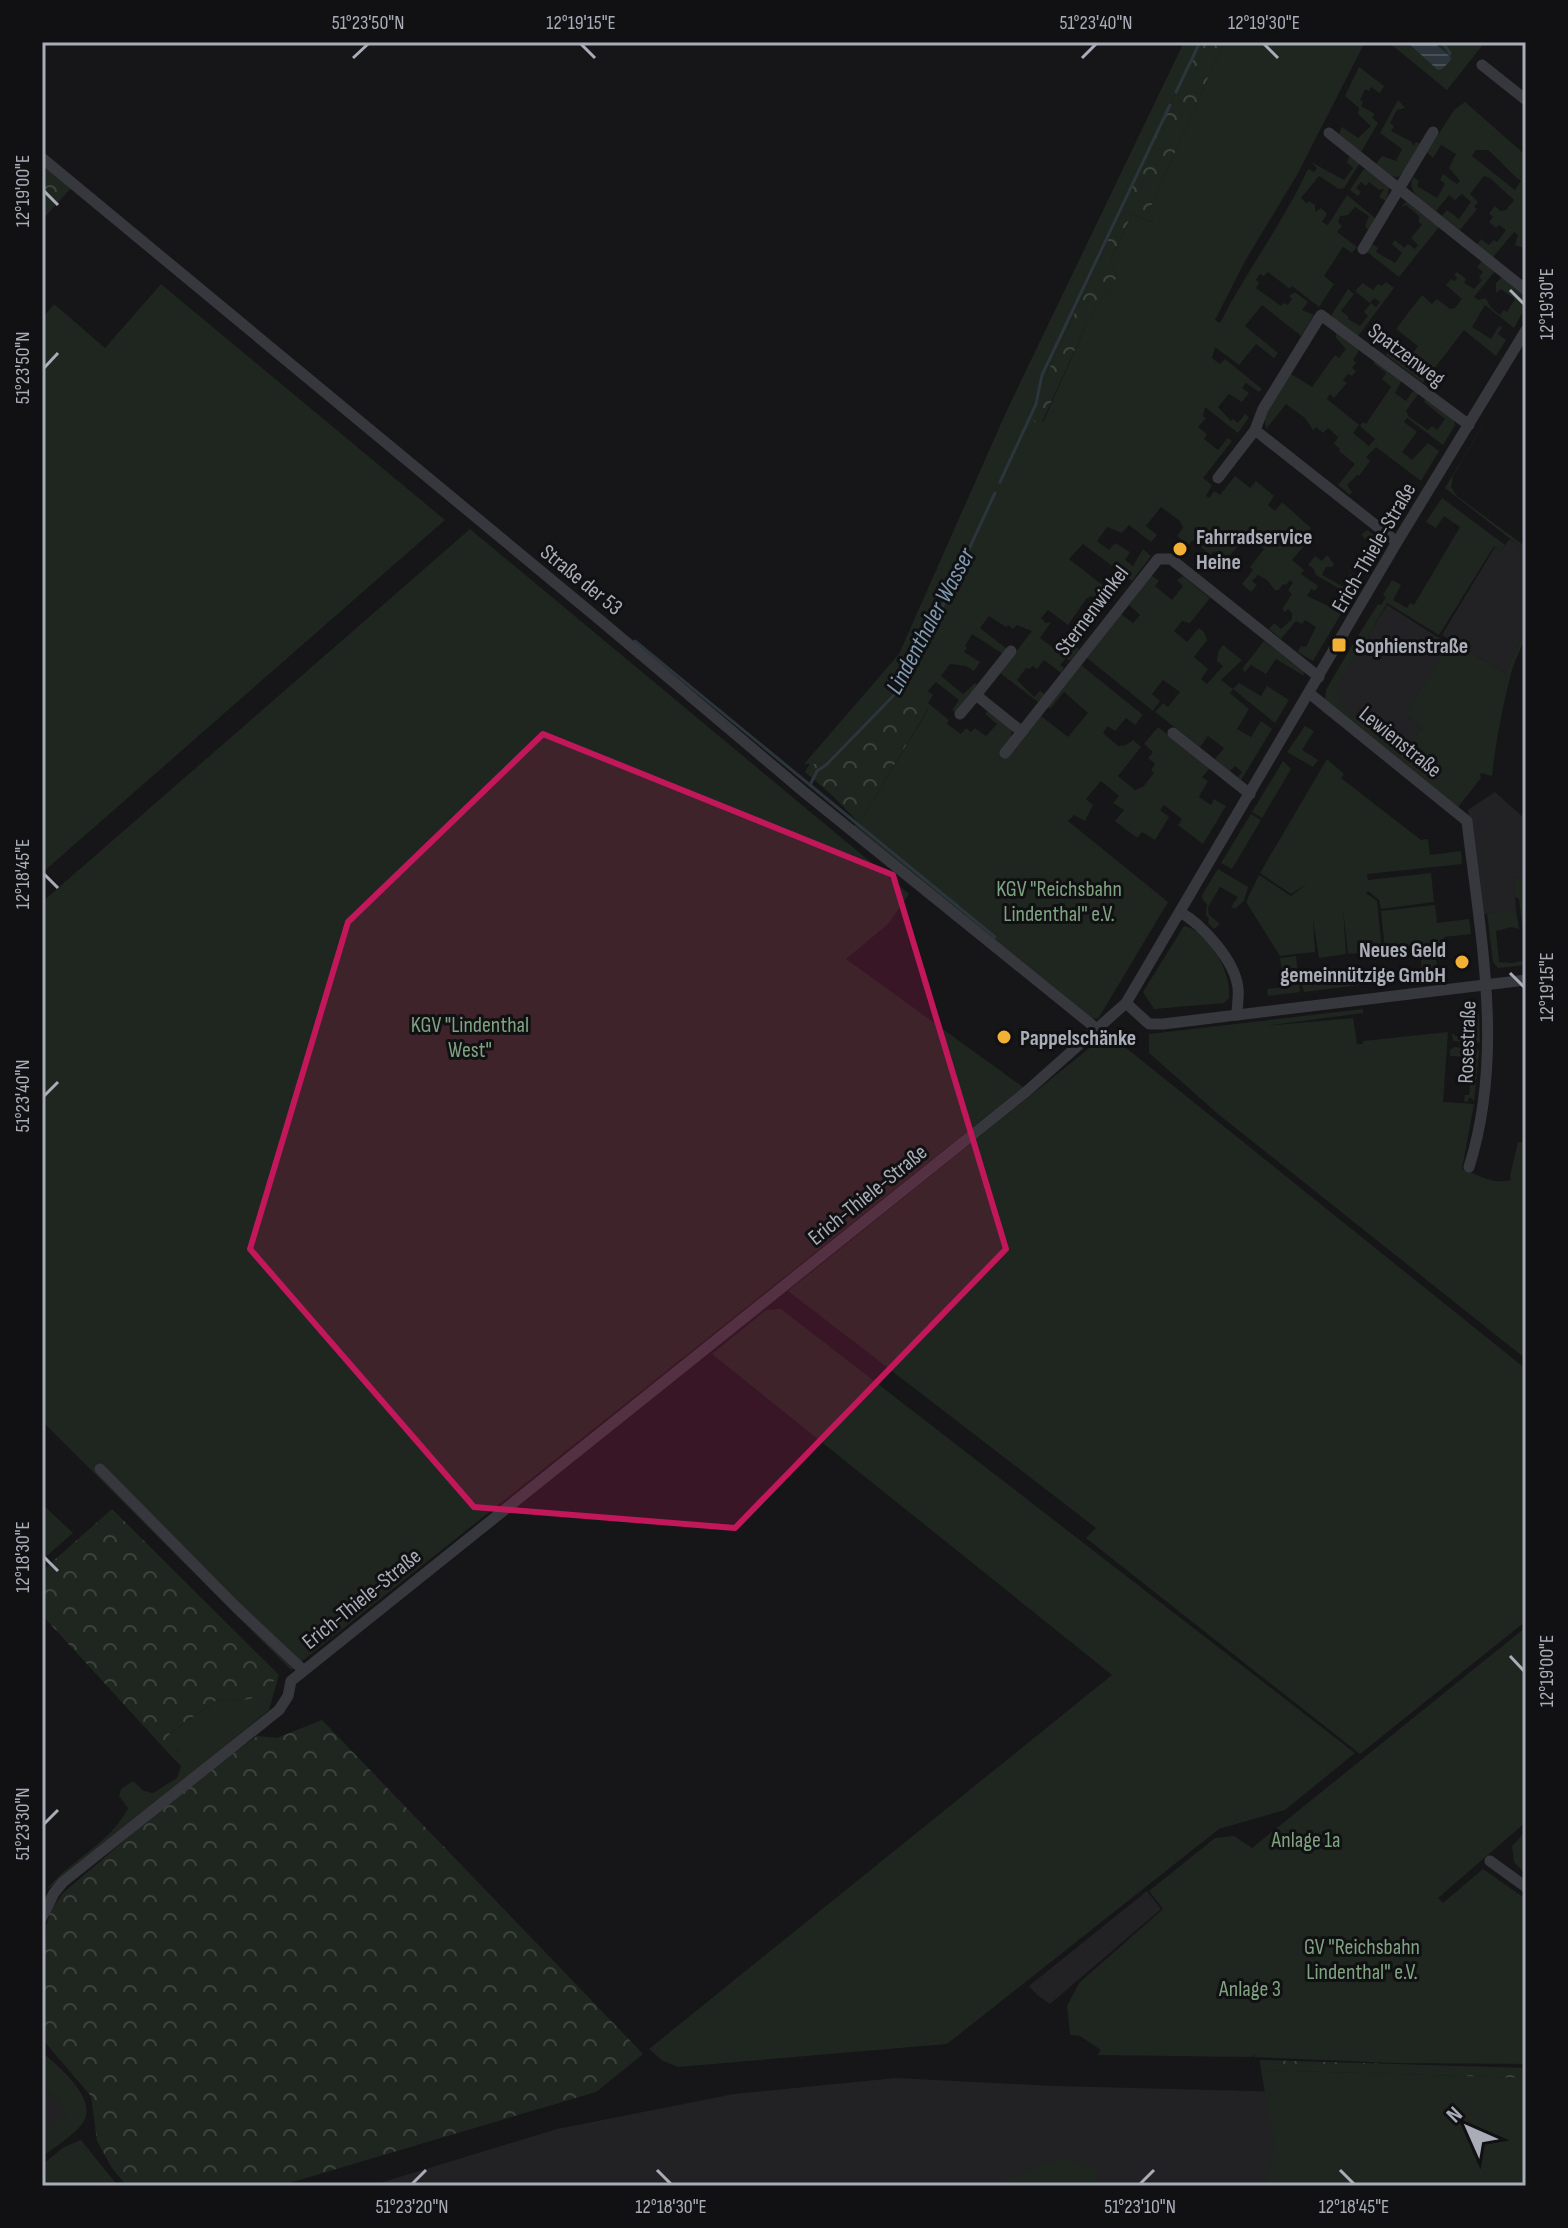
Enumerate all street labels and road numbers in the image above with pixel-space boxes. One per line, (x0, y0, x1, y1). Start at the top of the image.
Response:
street label: Spatzenweg (1362, 317, 1450, 393)
street label: Erich-Thiele-Straße (1326, 478, 1422, 617)
street label: Straße der 53 (534, 539, 628, 621)
street label: Sternenwinkel (1050, 561, 1135, 661)
street label: Lewienstraße (1353, 701, 1447, 784)
street label: Rosestraße (1453, 1000, 1482, 1084)
street label: Erich-Thiele-Straße (803, 1139, 933, 1251)
street label: Erich-Thiele-Straße (297, 1543, 427, 1655)

